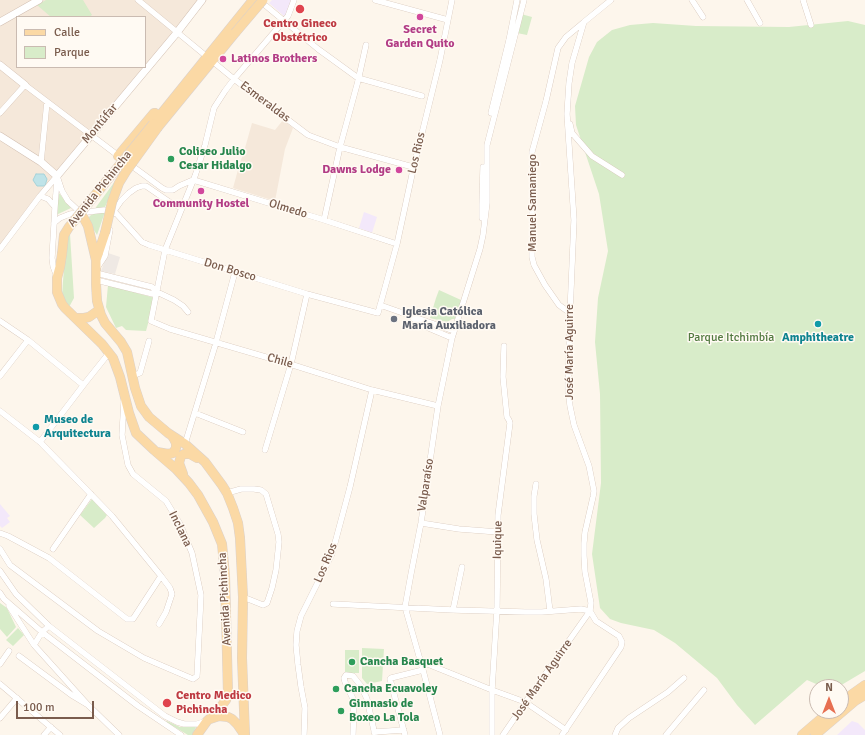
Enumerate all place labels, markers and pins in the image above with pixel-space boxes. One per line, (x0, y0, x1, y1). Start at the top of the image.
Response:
marker: Centro Gineco Obstétrico (294, 3, 306, 15)
marker: Secret Garden Quito (415, 12, 425, 22)
place label: Centro Gineco Obstétrico (263, 17, 337, 45)
place label: Secret Garden Quito (385, 23, 455, 51)
place label: Latinos Brothers (231, 52, 317, 66)
marker: Latinos Brothers (218, 54, 228, 64)
place label: Coliseo Julio Cesar Hidalgo (179, 145, 252, 173)
marker: Coliseo Julio Cesar Hidalgo (166, 154, 176, 164)
place label: Dawns Lodge (322, 163, 391, 177)
marker: Dawns Lodge (394, 165, 404, 175)
marker: Community Hostel (196, 186, 206, 196)
place label: Community Hostel (153, 197, 249, 211)
place label: Iglesia Católica María Auxiliadora (402, 305, 496, 333)
marker: Iglesia Católica María Auxiliadora (389, 314, 399, 324)
marker: Amphitheatre (813, 319, 823, 329)
place label: Amphitheatre (782, 331, 854, 345)
place label: Museo de Arquitectura (44, 413, 111, 441)
marker: Museo de Arquitectura (31, 422, 41, 432)
place label: Cancha Basquet (360, 655, 443, 669)
marker: Cancha Basquet (347, 657, 357, 667)
place label: Cancha Ecuavoley (344, 682, 437, 696)
marker: Cancha Ecuavoley (331, 684, 341, 694)
place label: Centro Medico Pichincha (176, 689, 252, 717)
marker: Centro Medico Pichincha (161, 697, 173, 709)
place label: Gimnasio de Boxeo La Tola (349, 697, 419, 725)
marker: Gimnasio de Boxeo La Tola (336, 706, 346, 716)

